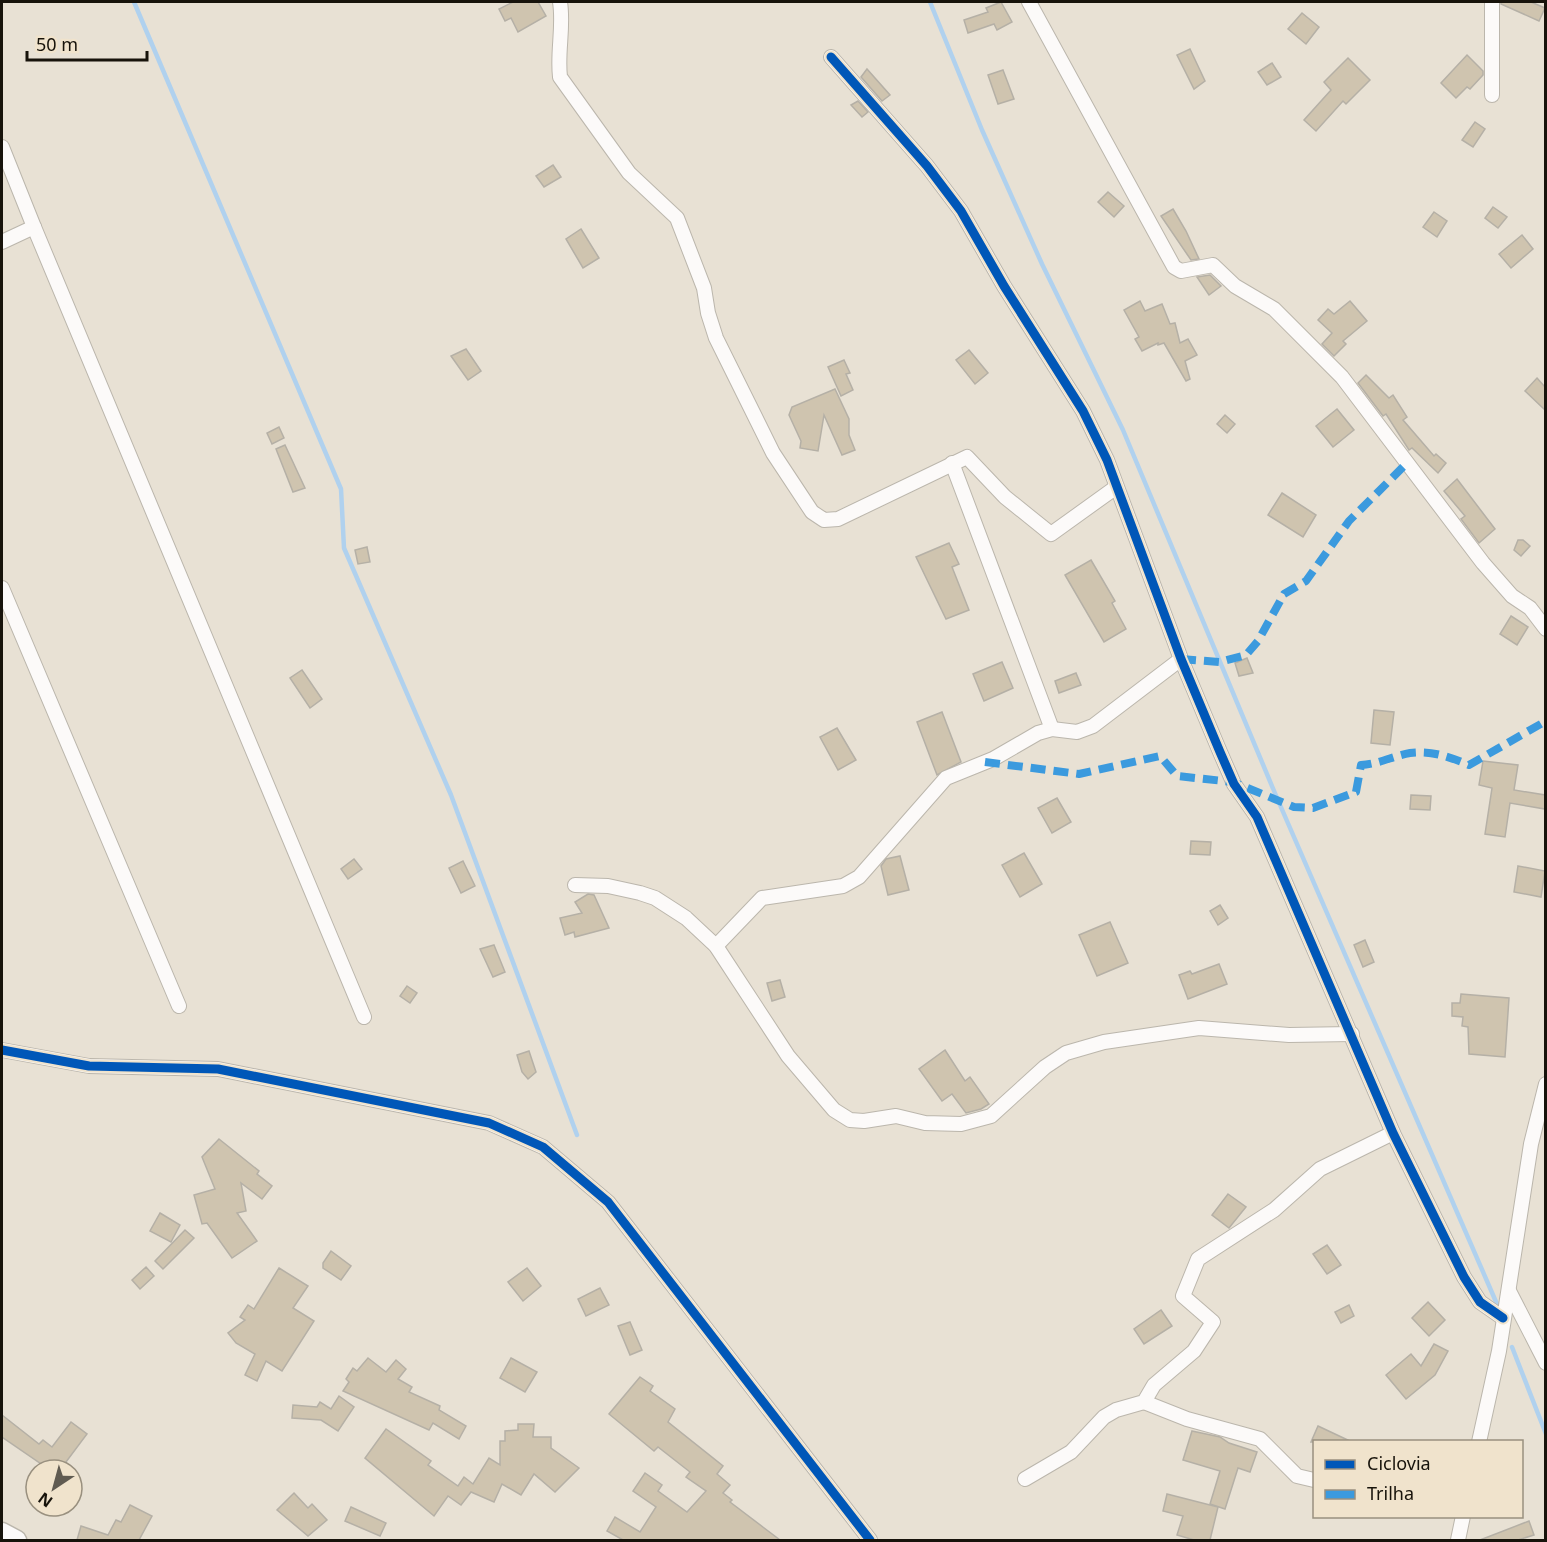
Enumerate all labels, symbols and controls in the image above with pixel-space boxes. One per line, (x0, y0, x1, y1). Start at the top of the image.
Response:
scale bar (27, 24, 147, 62)
text: 50 m (36, 32, 78, 56)
legend (1313, 1440, 1523, 1518)
text: Ciclovia (1367, 1451, 1431, 1475)
north arrow (24, 1458, 84, 1518)
text: Trilha (1367, 1481, 1414, 1505)
text: N (33, 1487, 57, 1513)

